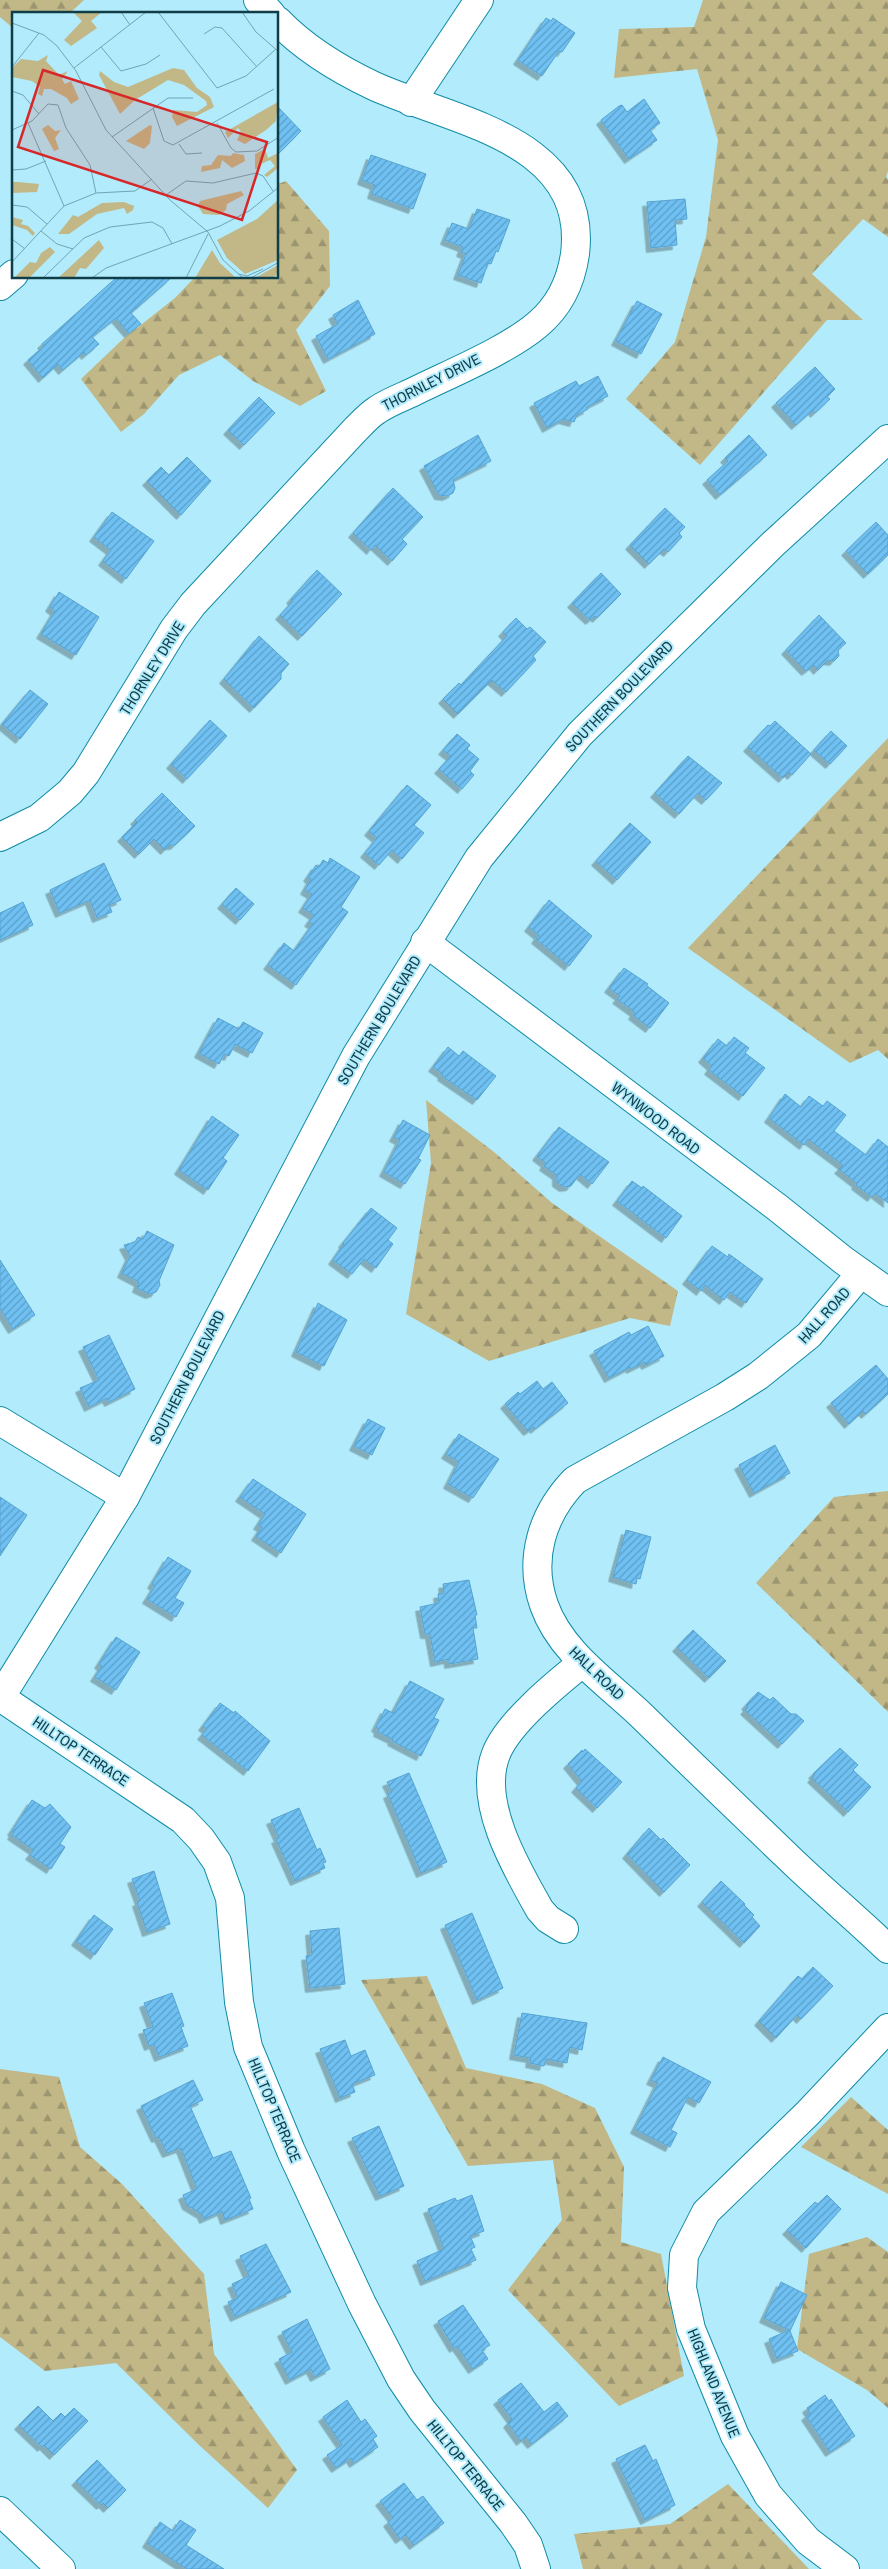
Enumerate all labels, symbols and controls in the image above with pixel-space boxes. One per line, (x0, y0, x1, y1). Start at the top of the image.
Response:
inset map (12, 12, 279, 279)
street label: THORNLEY DRIVE (378, 348, 484, 416)
street label: THORNLEY DRIVE (115, 617, 189, 719)
street label: SOUTHERN BOULEVARD (560, 636, 678, 756)
street label: SOUTHERN BOULEVARD (332, 951, 426, 1089)
street label: WYNWOOD ROAD (607, 1077, 705, 1159)
street label: HALL ROAD (793, 1282, 855, 1348)
street label: SOUTHERN BOULEVARD (144, 1306, 230, 1447)
street label: HALL ROAD (565, 1641, 629, 1705)
street label: HILLTOP TERRACE (29, 1711, 133, 1791)
street label: HILLTOP TERRACE (243, 2054, 307, 2166)
street label: HIGHLAND AVENUE (683, 2325, 745, 2441)
street label: HILLTOP TERRACE (423, 2415, 509, 2515)

